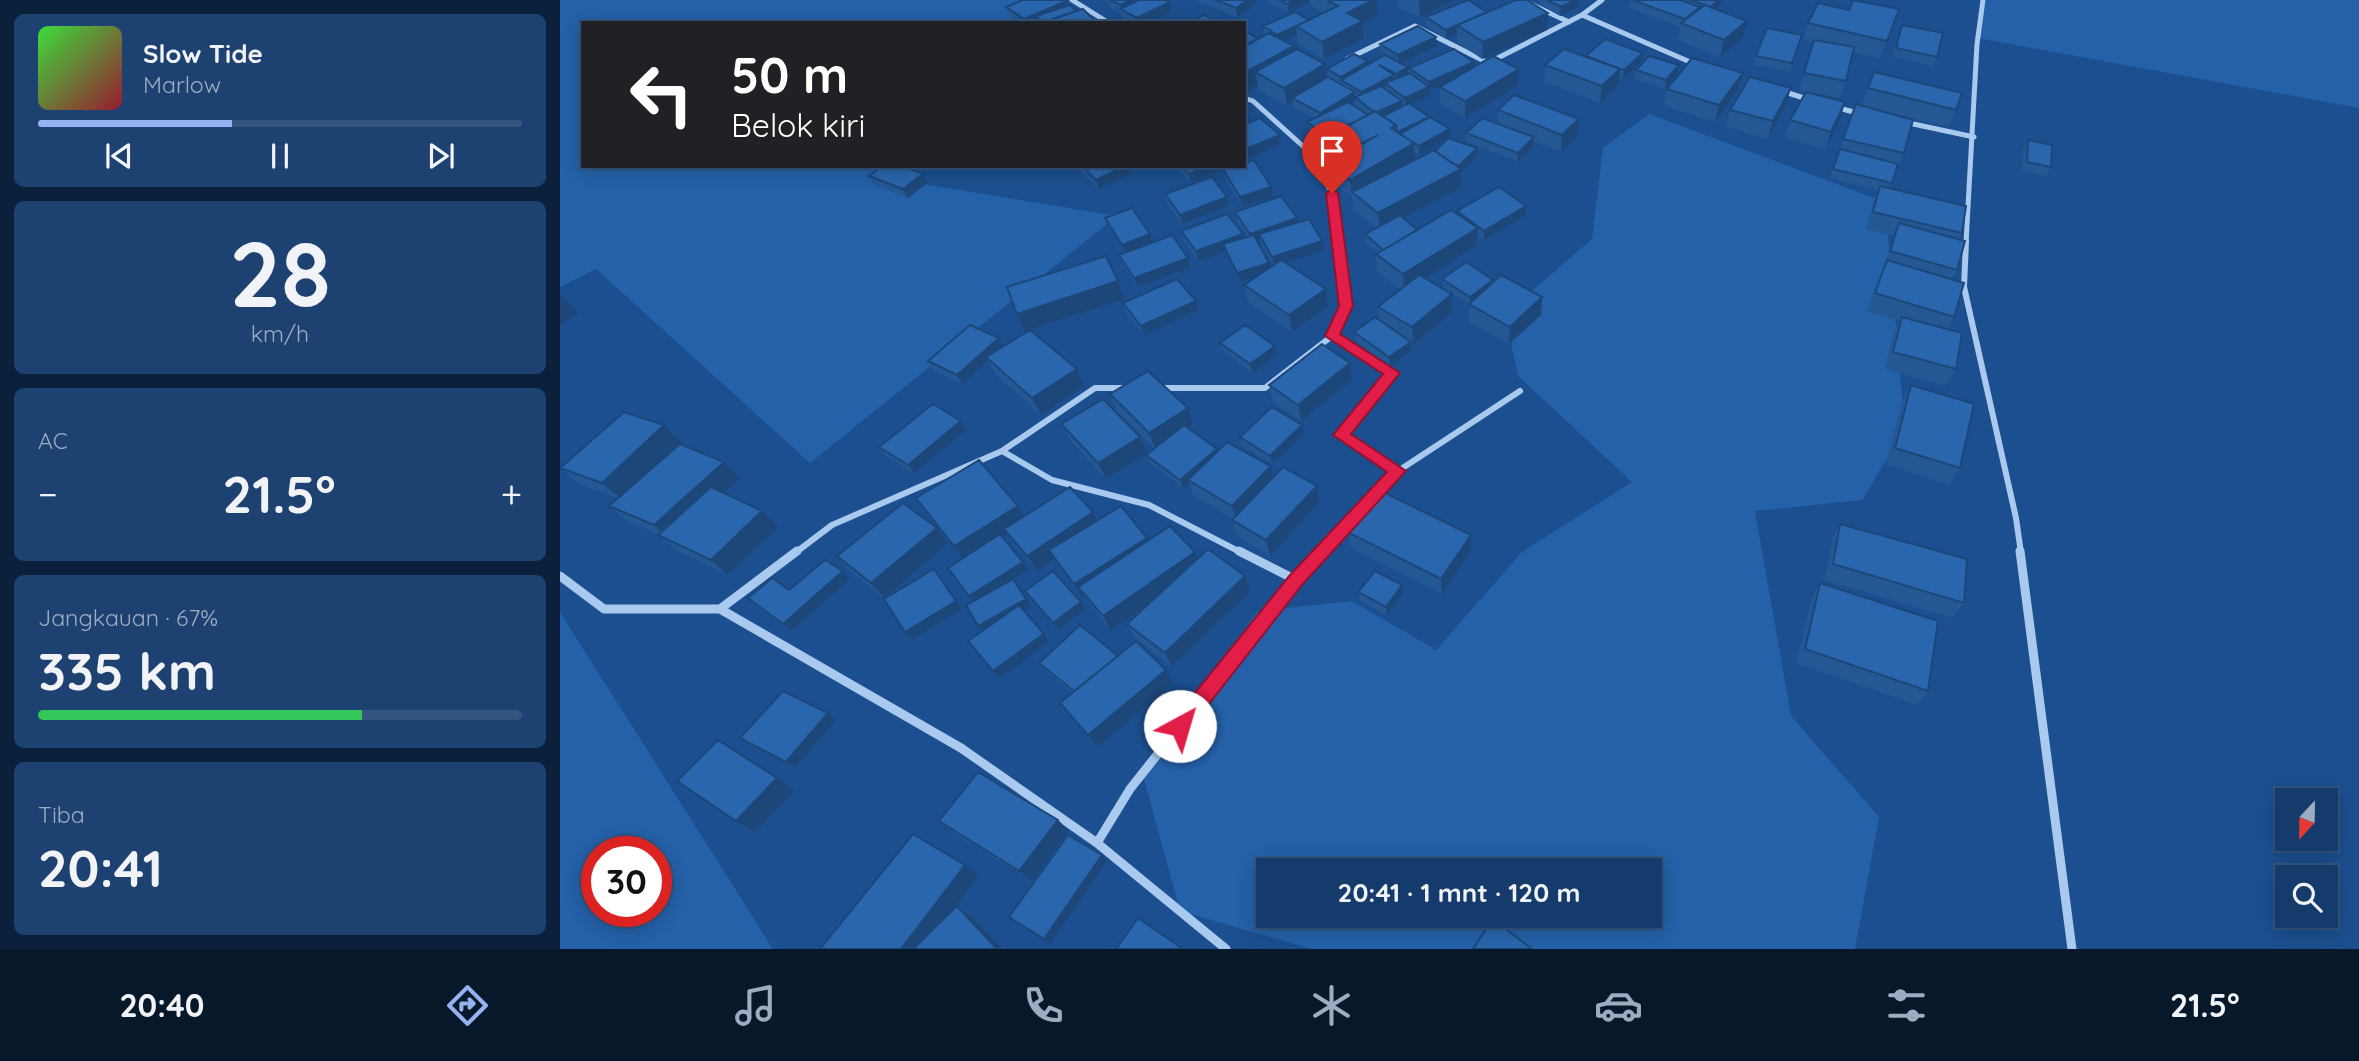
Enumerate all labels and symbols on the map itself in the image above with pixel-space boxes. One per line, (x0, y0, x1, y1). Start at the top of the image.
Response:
pin (1302, 121, 1362, 193)
position arrow (1143, 689, 1217, 763)
north arrow (2275, 788, 2338, 850)
speed limit sign: 30 (581, 836, 672, 927)

